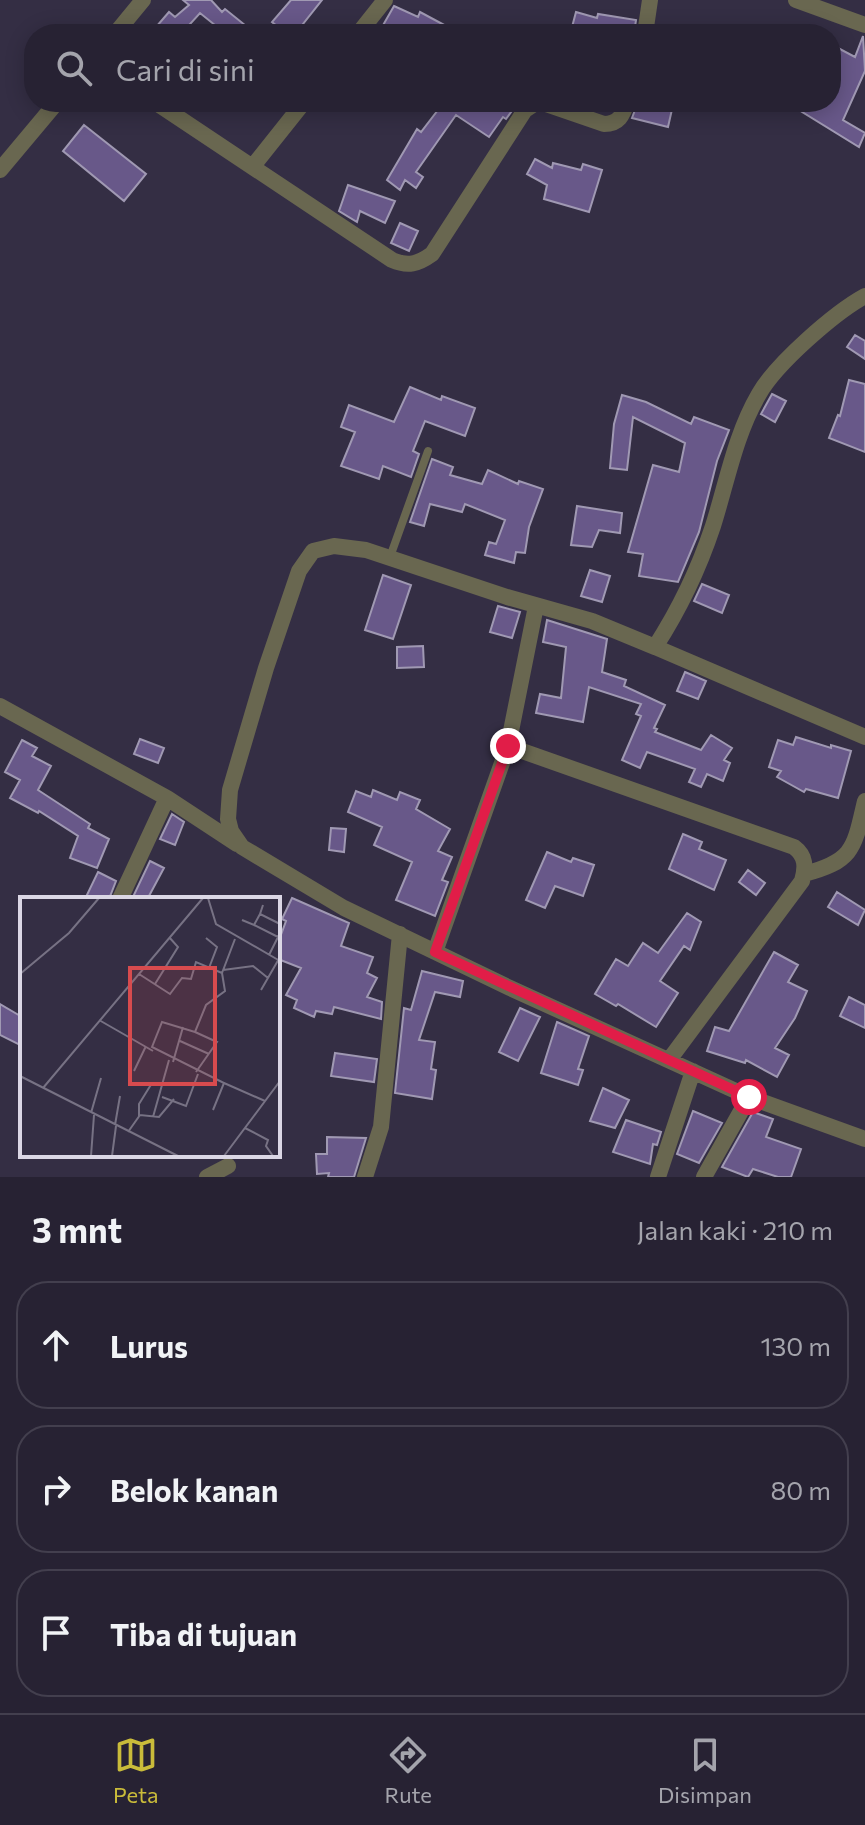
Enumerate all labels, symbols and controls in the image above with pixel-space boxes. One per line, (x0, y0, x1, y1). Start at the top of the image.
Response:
search box (24, 24, 841, 112)
icon: search (52, 46, 96, 90)
text: Cari di sini (116, 50, 255, 87)
route end (490, 728, 526, 764)
inset map (20, 897, 280, 1157)
route start (731, 1079, 767, 1115)
text: 3 mnt (32, 1208, 122, 1250)
text: Jalan kaki · 210 m (637, 1214, 833, 1245)
icon: ahead (34, 1323, 78, 1367)
text: Lurus (110, 1327, 188, 1364)
text: 130 m (760, 1330, 831, 1361)
icon: right (34, 1467, 78, 1511)
text: Belok kanan (110, 1471, 278, 1508)
text: 80 m (771, 1474, 831, 1505)
icon: arrive (34, 1611, 78, 1655)
text: Tiba di tujuan (110, 1615, 297, 1652)
tab: Peta (113, 1733, 158, 1808)
tab: Rute (385, 1733, 432, 1808)
tab: Disimpan (658, 1733, 752, 1808)

